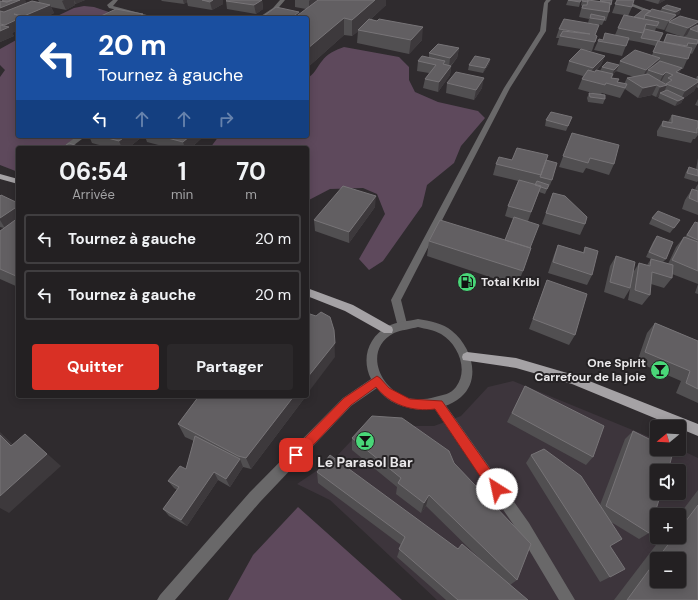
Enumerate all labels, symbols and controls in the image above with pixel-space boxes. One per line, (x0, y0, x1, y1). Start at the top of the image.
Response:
text: 20 m (98, 27, 167, 64)
icon: left (32, 32, 84, 84)
text: Tournez à gauche (98, 63, 243, 87)
icon: left (89, 108, 111, 130)
icon: ahead (131, 108, 153, 130)
icon: ahead (173, 108, 195, 130)
icon: right (215, 108, 237, 130)
text: 06:54 (59, 156, 128, 187)
text: 1 (178, 156, 186, 187)
text: 70 (236, 156, 266, 187)
text: Arrivée (72, 186, 115, 203)
text: min (171, 186, 193, 203)
text: m (245, 186, 257, 203)
icon: left (34, 228, 56, 250)
text: Tournez à gauche (68, 229, 196, 249)
text: 20 m (255, 229, 291, 249)
fuel station icon: Total Kribi (456, 271, 478, 293)
place label: Total Kribi (481, 274, 540, 290)
icon: left (34, 284, 56, 306)
text: Tournez à gauche (68, 285, 196, 305)
text: 20 m (255, 285, 291, 305)
button: Quitter (32, 344, 159, 390)
button: Partager (167, 344, 293, 390)
place label: One Spirit Carrefour de la joie (534, 355, 646, 385)
bar icon: One Spirit Carrefour de la joie (649, 359, 671, 381)
north arrow (650, 420, 686, 456)
map controls (650, 420, 686, 588)
bar icon: Le Parasol Bar (354, 430, 376, 452)
pin (279, 438, 313, 472)
icon: arrive (285, 444, 307, 466)
place label: Le Parasol Bar (317, 453, 413, 471)
button: sound (650, 464, 686, 500)
position arrow (476, 468, 518, 510)
button: + (650, 508, 686, 544)
button: − (650, 552, 686, 588)

